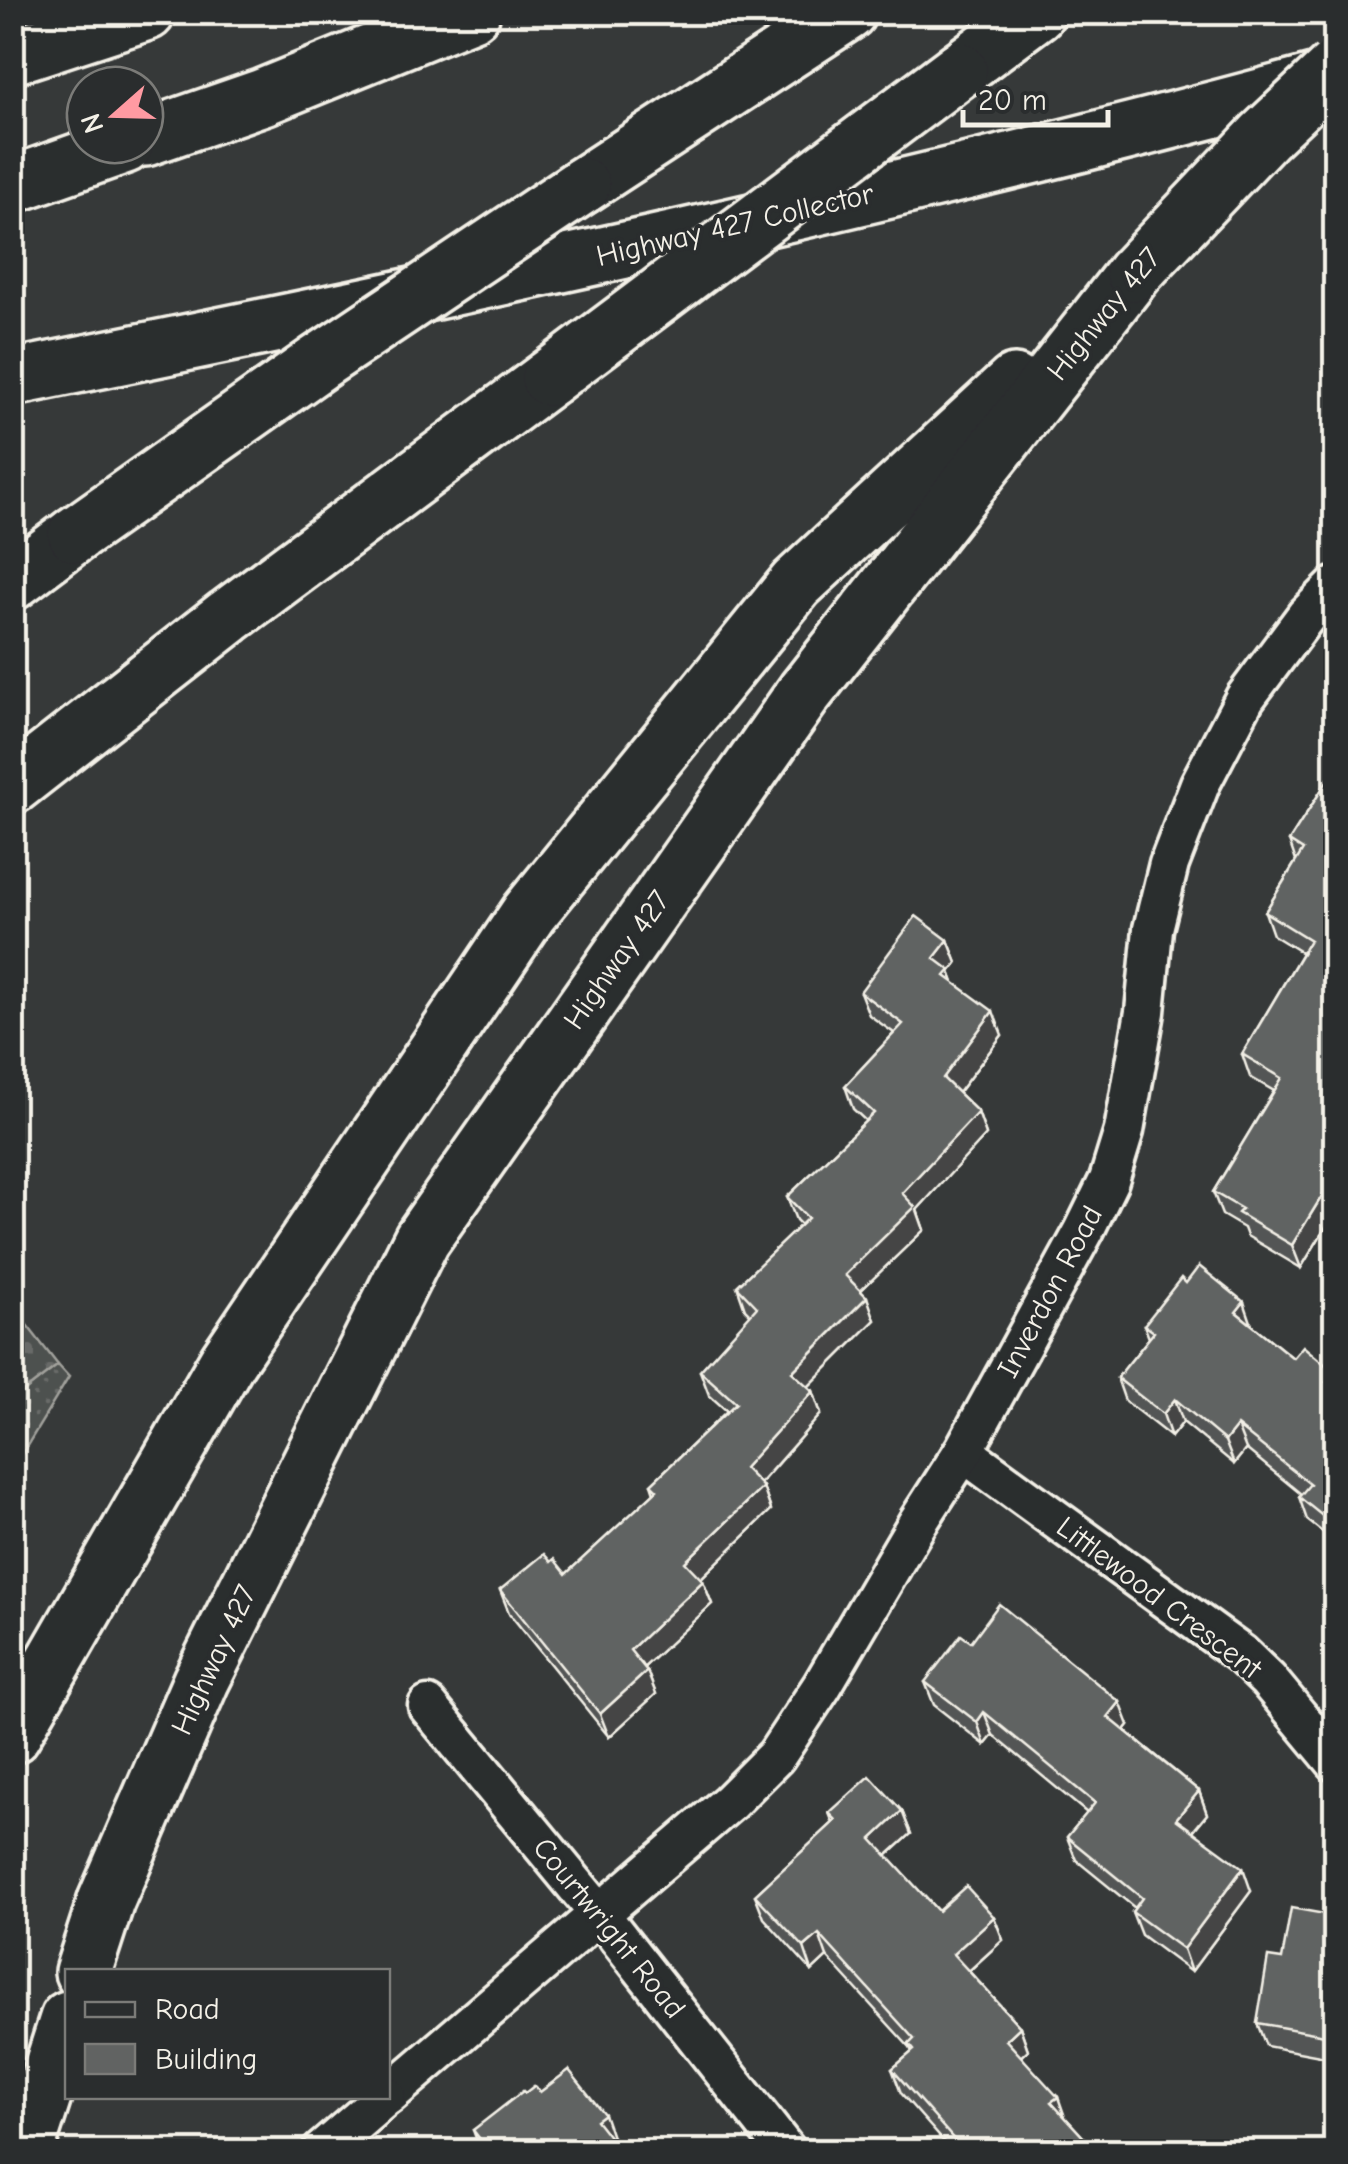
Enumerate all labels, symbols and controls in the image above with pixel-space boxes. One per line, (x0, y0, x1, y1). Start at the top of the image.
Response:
north arrow (65, 65, 165, 165)
scale bar (963, 65, 1108, 127)
text: 20 m (978, 83, 1047, 118)
text: N (74, 109, 111, 137)
street label: Highway 427 Collector (593, 176, 877, 274)
street label: Highway 427 (1040, 240, 1168, 388)
street label: Highway 427 (556, 884, 678, 1036)
street label: Inverdon Road (990, 1200, 1110, 1384)
street label: Littlewood Crescent (1050, 1510, 1269, 1687)
street label: Highway 427 (164, 1580, 264, 1740)
street label: Courtwright Road (526, 1831, 692, 2025)
legend (65, 1969, 390, 2099)
text: Road (155, 1992, 220, 2027)
text: Building (155, 2042, 258, 2077)

